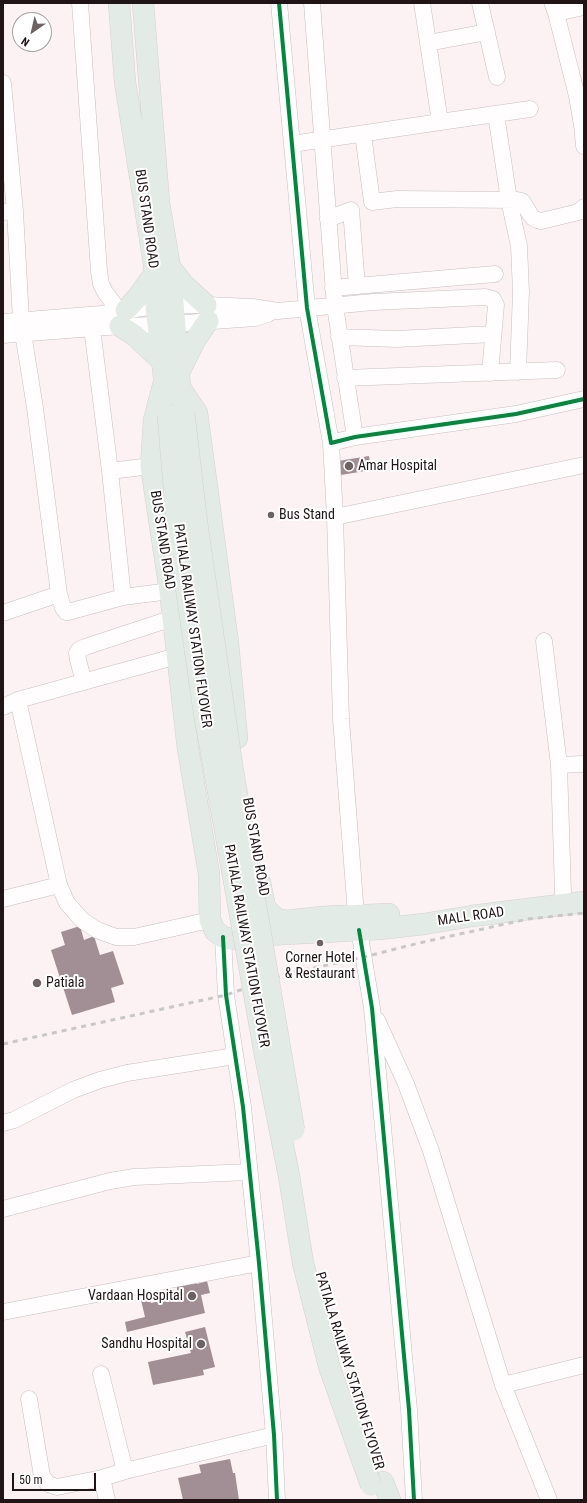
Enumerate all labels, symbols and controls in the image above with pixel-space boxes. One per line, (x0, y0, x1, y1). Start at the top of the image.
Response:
north arrow (12, 12, 52, 52)
text: N (19, 34, 32, 49)
street label: BUS STAND ROAD (131, 168, 161, 270)
place label: Amar Hospital (358, 458, 437, 474)
marker: Amar Hospital (343, 460, 355, 472)
street label: BUS STAND ROAD (146, 489, 178, 591)
place label: Bus Stand (279, 507, 335, 523)
marker: Bus Stand (266, 510, 276, 520)
street label: PATIALA RAILWAY STATION FLYOVER (169, 523, 215, 729)
street label: BUS STAND ROAD (238, 796, 272, 898)
street label: PATIALA RAILWAY STATION FLYOVER (220, 843, 272, 1049)
street label: MALL ROAD (437, 904, 505, 930)
marker: Corner Hotel & Restaurant (315, 938, 325, 948)
place label: Corner Hotel & Restaurant (285, 950, 355, 982)
place label: Patiala (46, 975, 84, 991)
marker: Patiala (31, 977, 43, 989)
street label: PATIALA RAILWAY STATION FLYOVER (311, 1270, 387, 1472)
place label: Vardaan Hospital (88, 1288, 183, 1304)
marker: Vardaan Hospital (186, 1290, 198, 1302)
place label: Sandhu Hospital (101, 1336, 192, 1352)
marker: Sandhu Hospital (195, 1338, 207, 1350)
scale bar (14, 1465, 98, 1491)
text: 50 m (19, 1473, 43, 1487)

